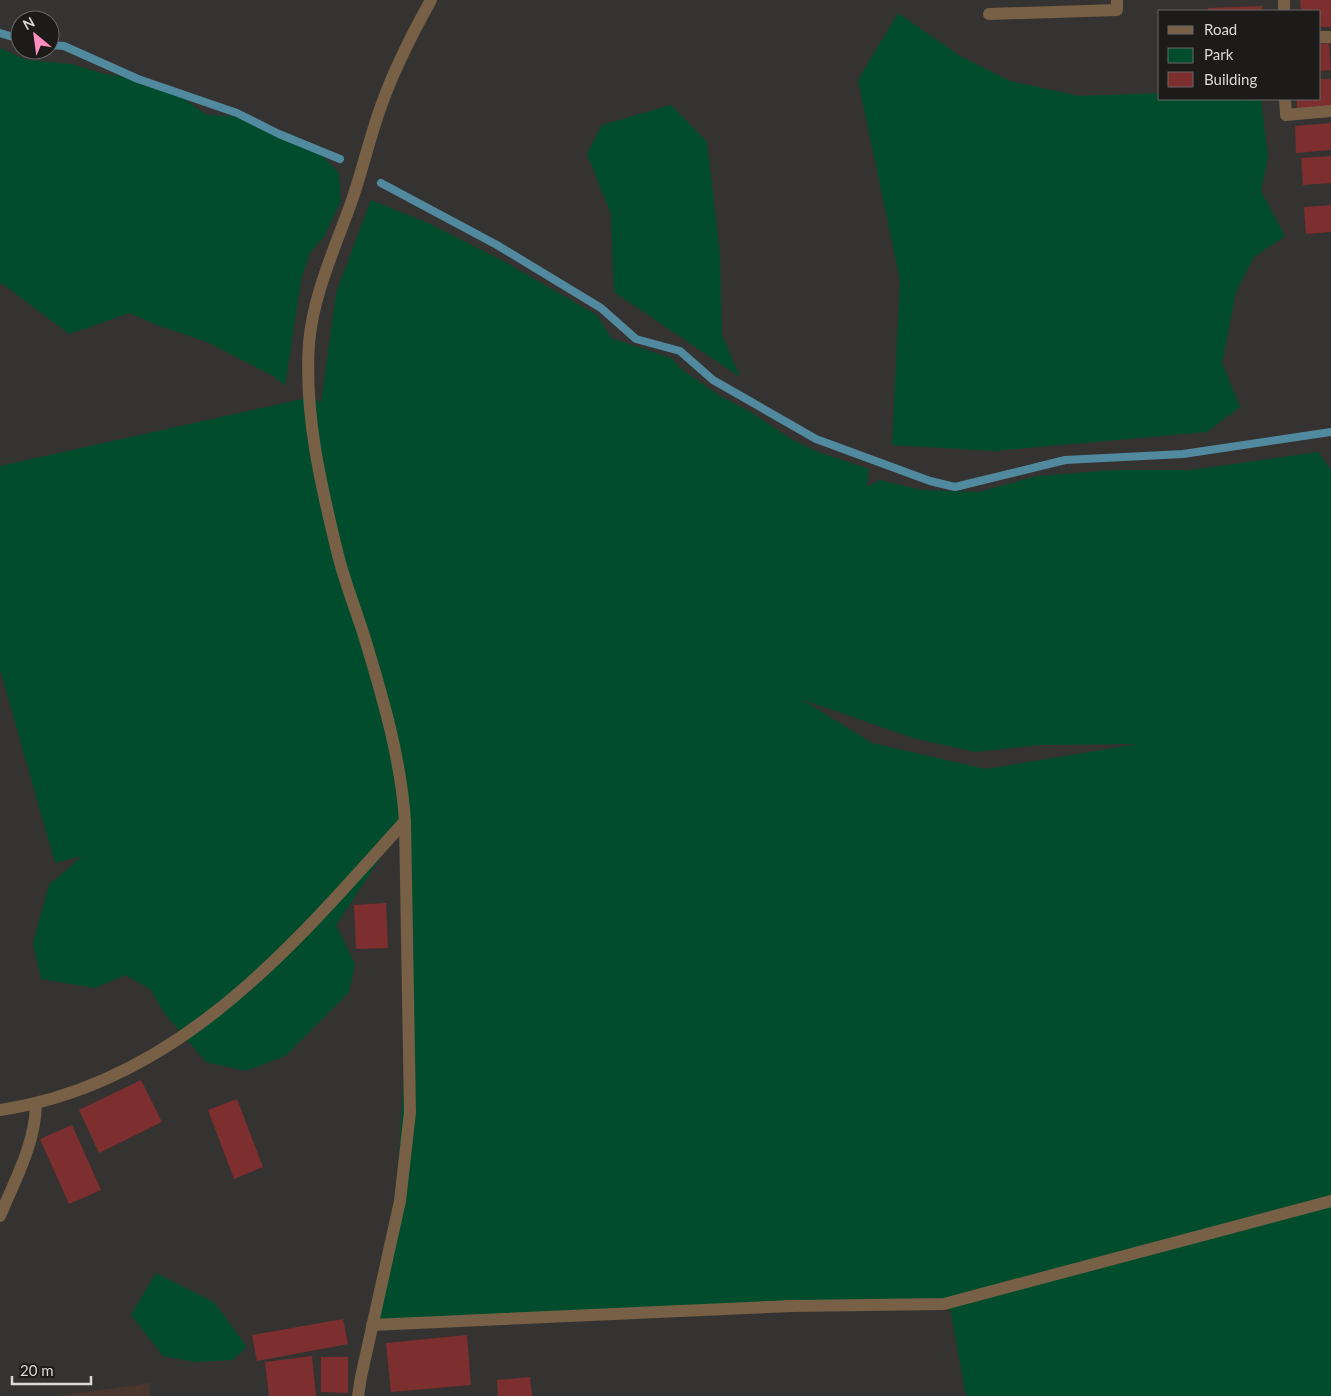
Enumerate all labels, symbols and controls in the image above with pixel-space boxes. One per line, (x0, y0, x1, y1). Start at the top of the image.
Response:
north arrow (10, 10, 60, 60)
legend (1158, 10, 1321, 100)
text: N (20, 13, 37, 33)
text: Road (1204, 20, 1237, 38)
text: Park (1204, 45, 1234, 63)
text: Building (1204, 70, 1257, 88)
scale bar (12, 1354, 91, 1386)
text: 20 m (20, 1361, 54, 1379)

